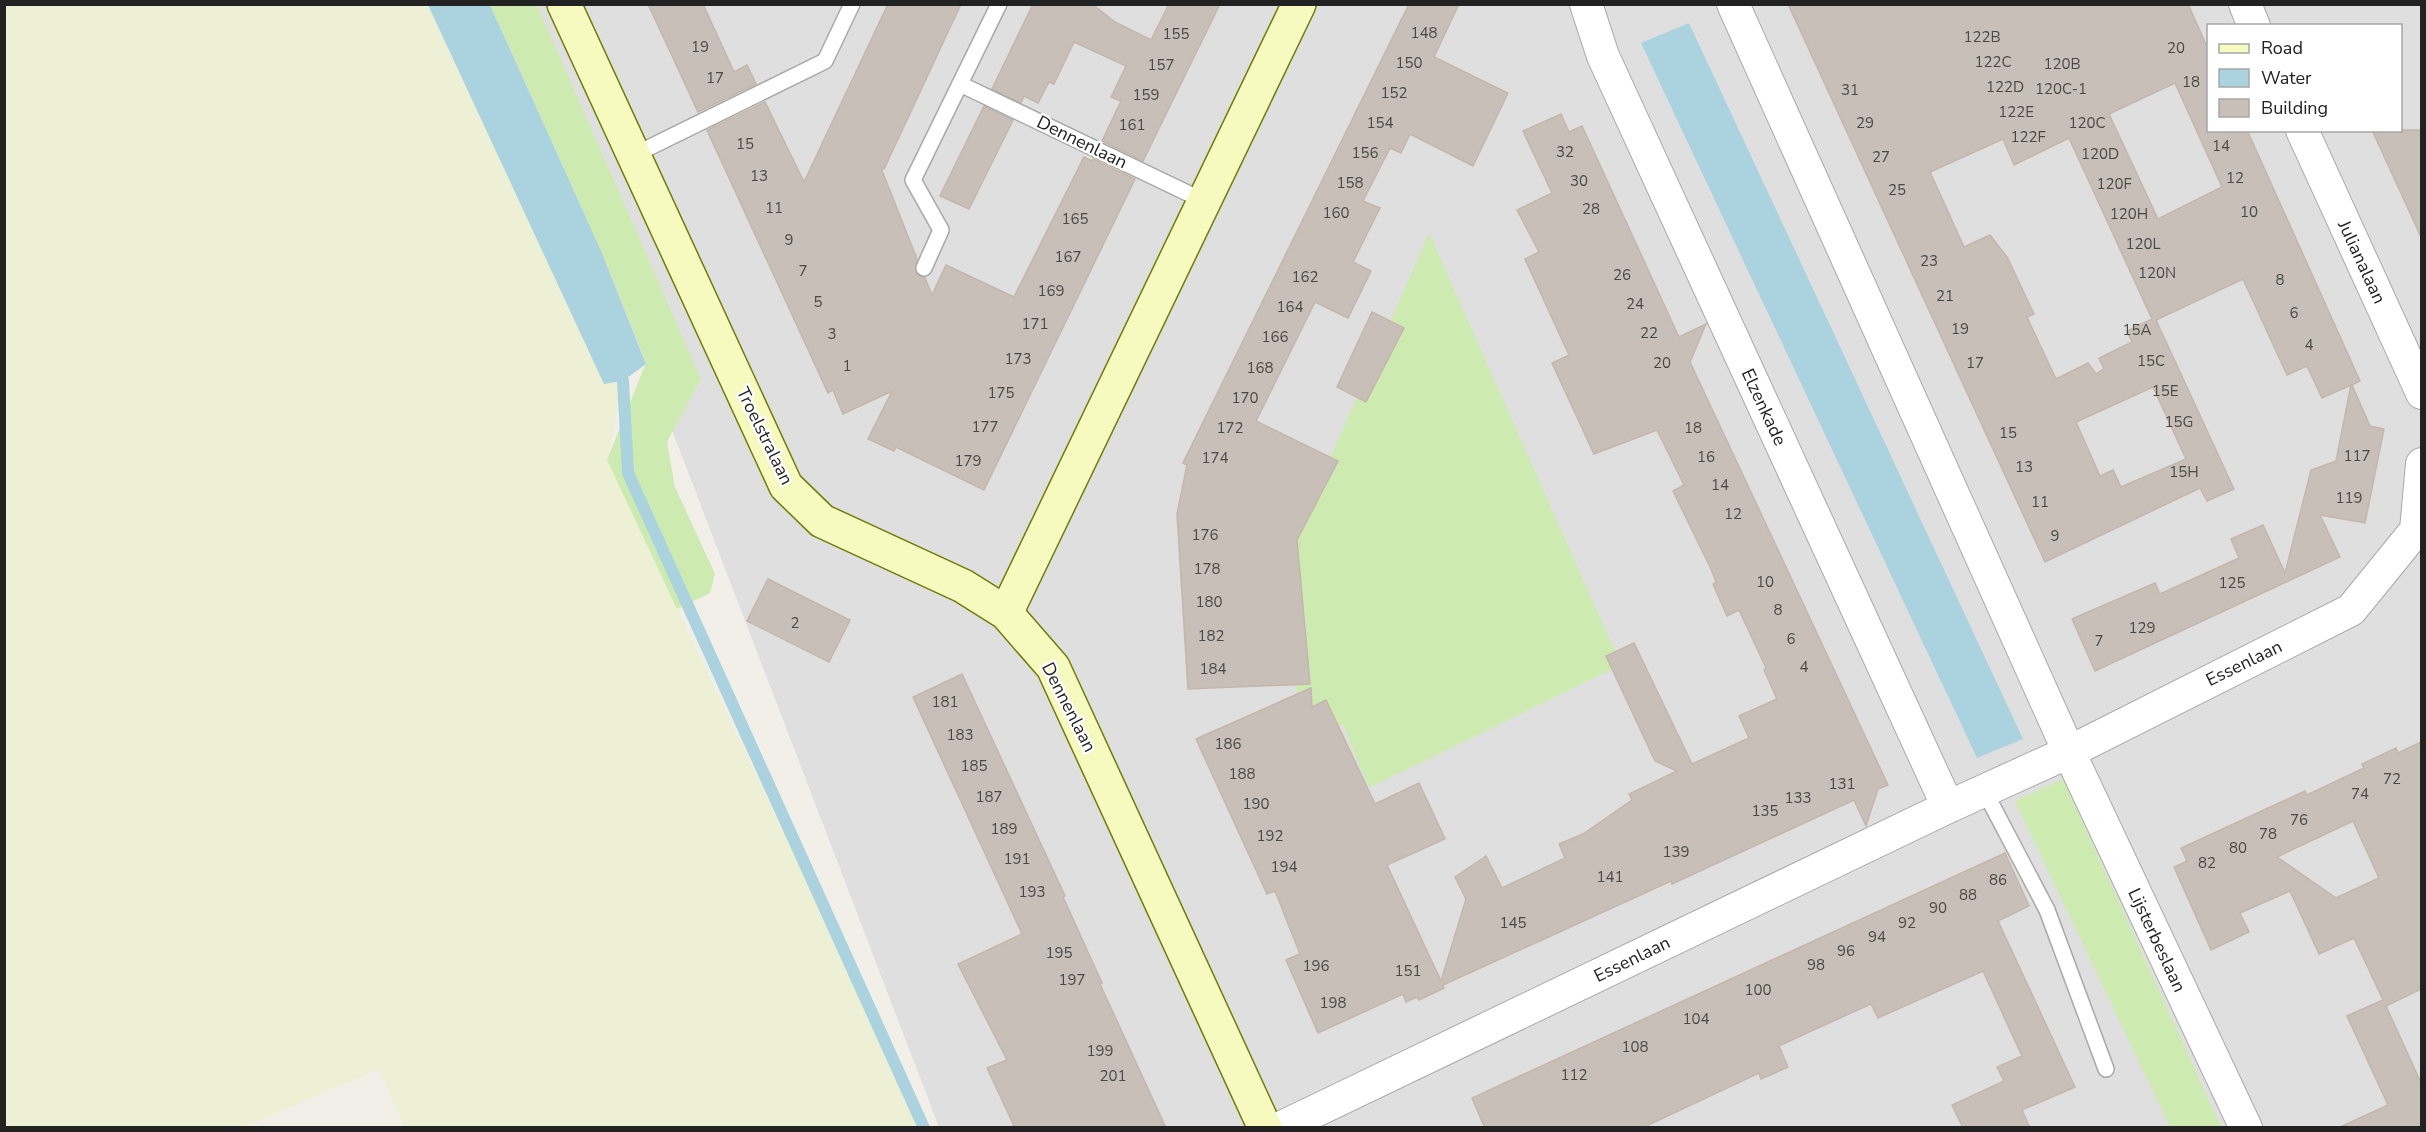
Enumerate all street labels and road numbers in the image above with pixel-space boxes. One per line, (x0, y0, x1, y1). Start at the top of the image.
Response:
street label: Dennenlaan (1033, 110, 1131, 174)
street label: Julianalaan (2332, 216, 2392, 308)
street label: Elzenkade (1736, 365, 1792, 449)
street label: Troelstralaan (731, 383, 799, 489)
street label: Essenlaan (2202, 634, 2286, 692)
street label: Dennenlaan (1036, 658, 1102, 756)
street label: Lijsterbeslaan (2122, 884, 2192, 996)
street label: Essenlaan (1590, 930, 1674, 988)

